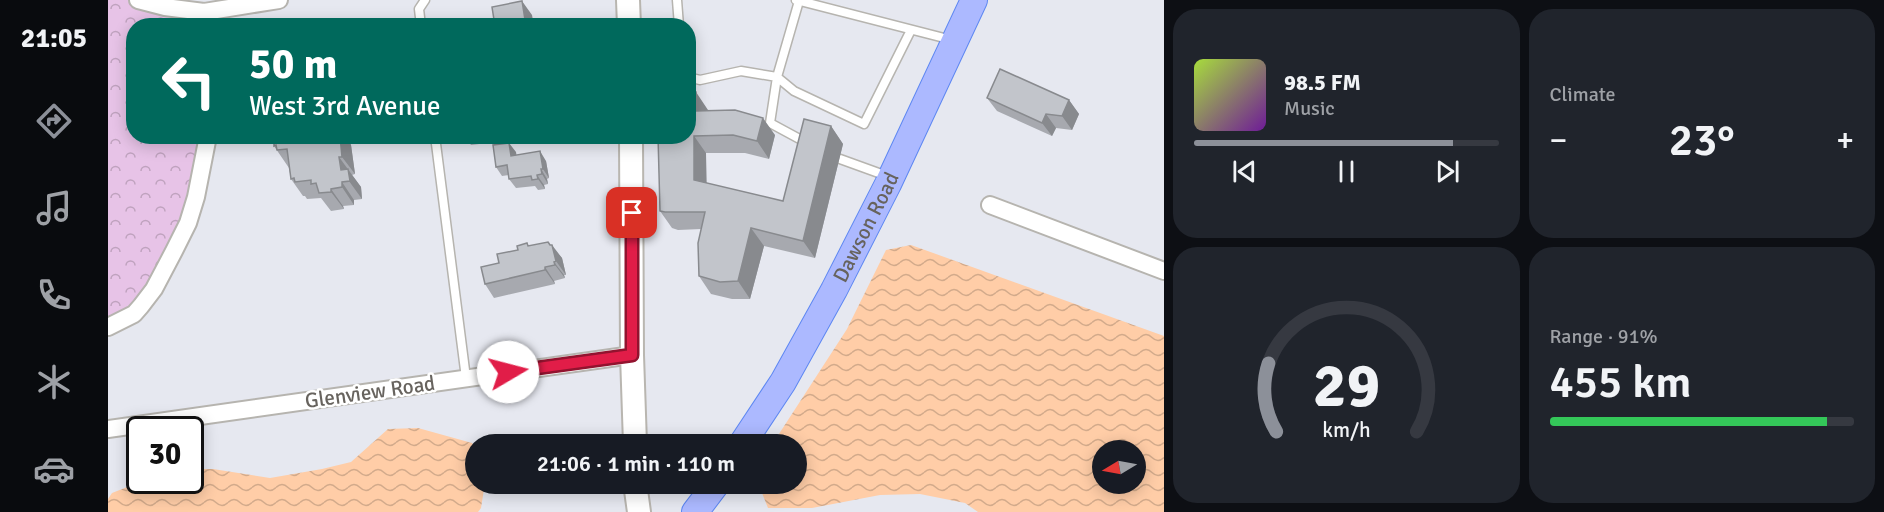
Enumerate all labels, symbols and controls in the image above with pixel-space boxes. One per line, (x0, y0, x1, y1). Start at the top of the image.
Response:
text: 21:05 (21, 22, 87, 55)
text: 50 m (249, 39, 338, 90)
icon: left (150, 42, 228, 120)
text: 98.5 FM (1284, 69, 1361, 96)
text: Climate (1550, 82, 1615, 107)
text: West 3rd Avenue (249, 90, 441, 123)
text: Music (1284, 96, 1335, 121)
icon: directions (33, 100, 75, 142)
text: 23° (1669, 113, 1735, 168)
text: − (1550, 120, 1567, 161)
text: + (1836, 120, 1854, 161)
icon: previous (1228, 155, 1261, 188)
icon: pause (1330, 155, 1363, 188)
icon: next (1431, 155, 1464, 188)
street label: Dawson Road (827, 168, 905, 287)
icon: music (33, 187, 75, 229)
pin (606, 187, 657, 238)
icon: arrive (615, 196, 648, 229)
icon: phone (33, 274, 75, 316)
text: Range · 91% (1550, 324, 1658, 349)
position arrow (476, 340, 540, 404)
text: 29 (1313, 347, 1380, 424)
text: 455 km (1550, 355, 1692, 410)
icon: climate (33, 361, 75, 403)
street label: Glenview Road (303, 370, 437, 414)
speed limit sign: 30 (126, 416, 204, 494)
text: km/h (1322, 417, 1371, 443)
north arrow (1092, 440, 1146, 494)
map controls (1092, 440, 1146, 494)
icon: car (33, 448, 75, 490)
text: 21:06 · 1 min · 110 m (537, 450, 735, 477)

